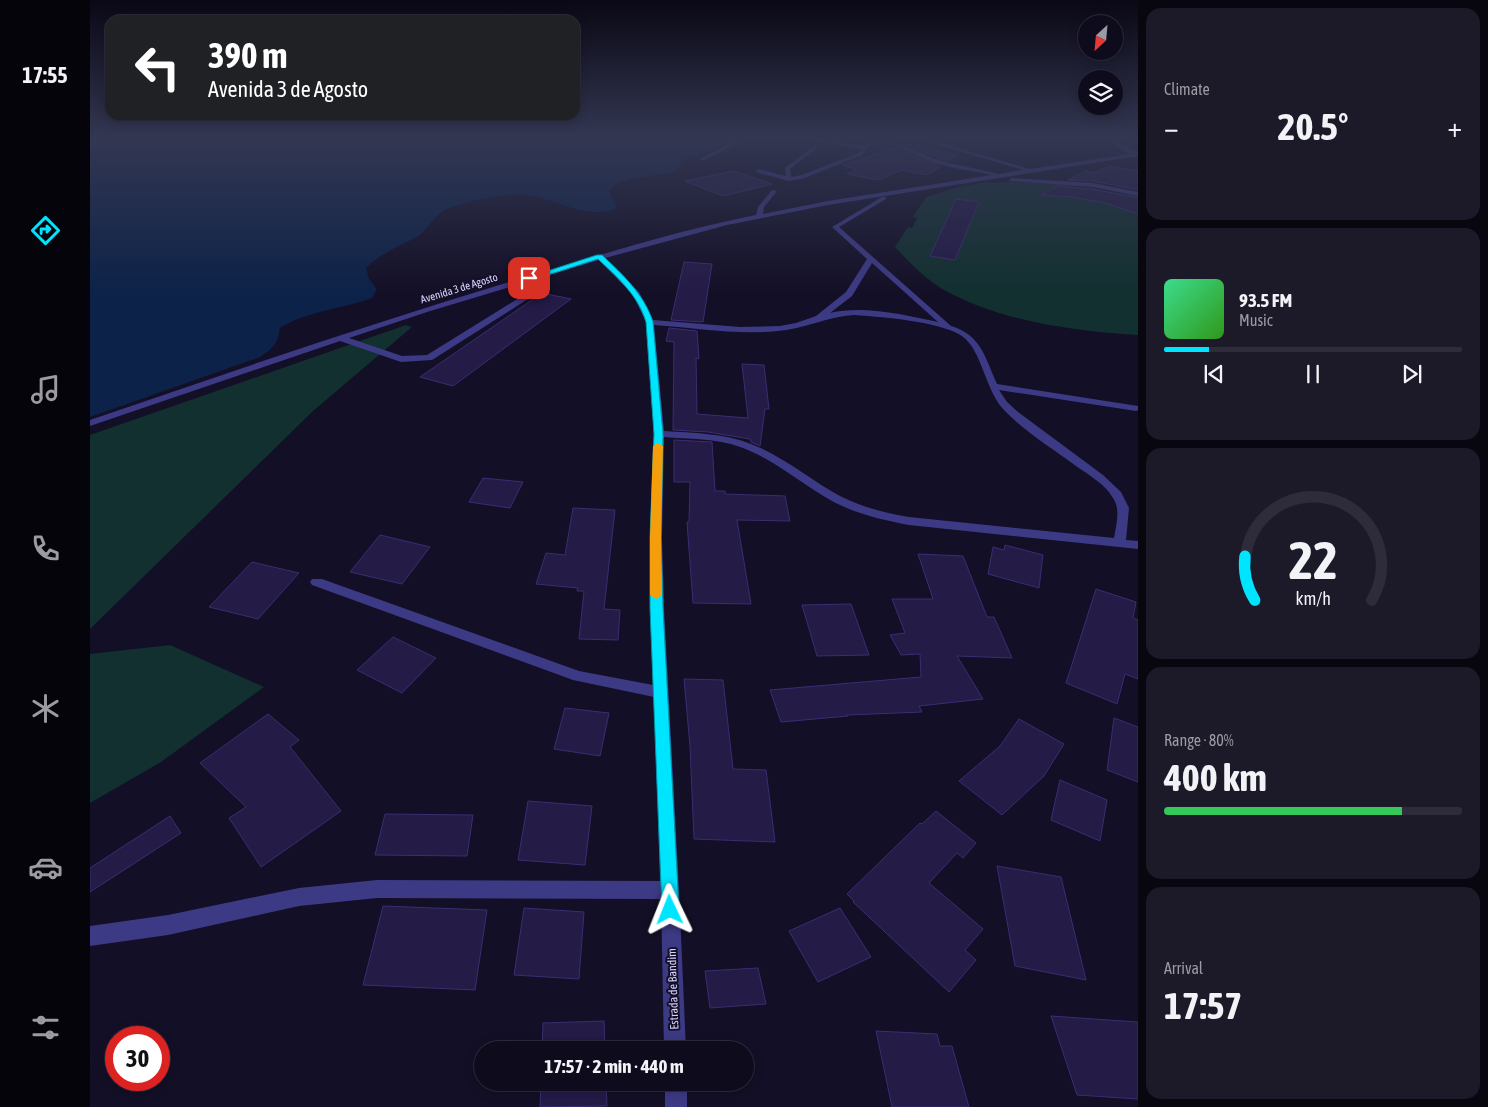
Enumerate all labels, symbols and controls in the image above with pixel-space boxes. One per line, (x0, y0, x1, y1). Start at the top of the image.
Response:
north arrow (1078, 15, 1122, 60)
map controls (1078, 15, 1123, 115)
icon: left (125, 35, 190, 100)
text: 390 m (208, 35, 287, 75)
text: 17:55 (22, 62, 68, 88)
button: layers (1078, 70, 1123, 115)
text: Avenida 3 de Agosto (208, 76, 368, 102)
text: Climate (1164, 80, 1210, 98)
text: 20.5° (1278, 105, 1348, 148)
text: − (1164, 111, 1179, 143)
text: + (1447, 111, 1462, 143)
icon: directions (28, 213, 63, 248)
pin (508, 257, 550, 299)
icon: arrive (515, 264, 543, 292)
street label: Avenida 3 de Agosto (419, 271, 499, 305)
text: 93.5 FM (1239, 289, 1292, 311)
text: Music (1239, 311, 1273, 329)
icon: previous (1200, 360, 1228, 388)
icon: pause (1299, 360, 1327, 388)
icon: next (1398, 360, 1426, 388)
icon: music (28, 372, 63, 407)
text: 22 (1289, 530, 1337, 590)
icon: phone (28, 531, 63, 566)
text: km/h (1295, 588, 1331, 609)
icon: climate (28, 691, 63, 726)
text: Range · 80% (1164, 731, 1234, 749)
text: 400 km (1164, 756, 1267, 799)
icon: car (28, 850, 63, 885)
position arrow (643, 883, 695, 935)
street label: Estrada de Bandim (665, 948, 681, 1030)
text: Arrival (1164, 959, 1203, 977)
text: 17:57 (1164, 984, 1242, 1027)
icon: filters (28, 1010, 63, 1045)
speed limit sign: 30 (105, 1026, 170, 1091)
text: 17:57 · 2 min · 440 m (544, 1055, 684, 1077)

